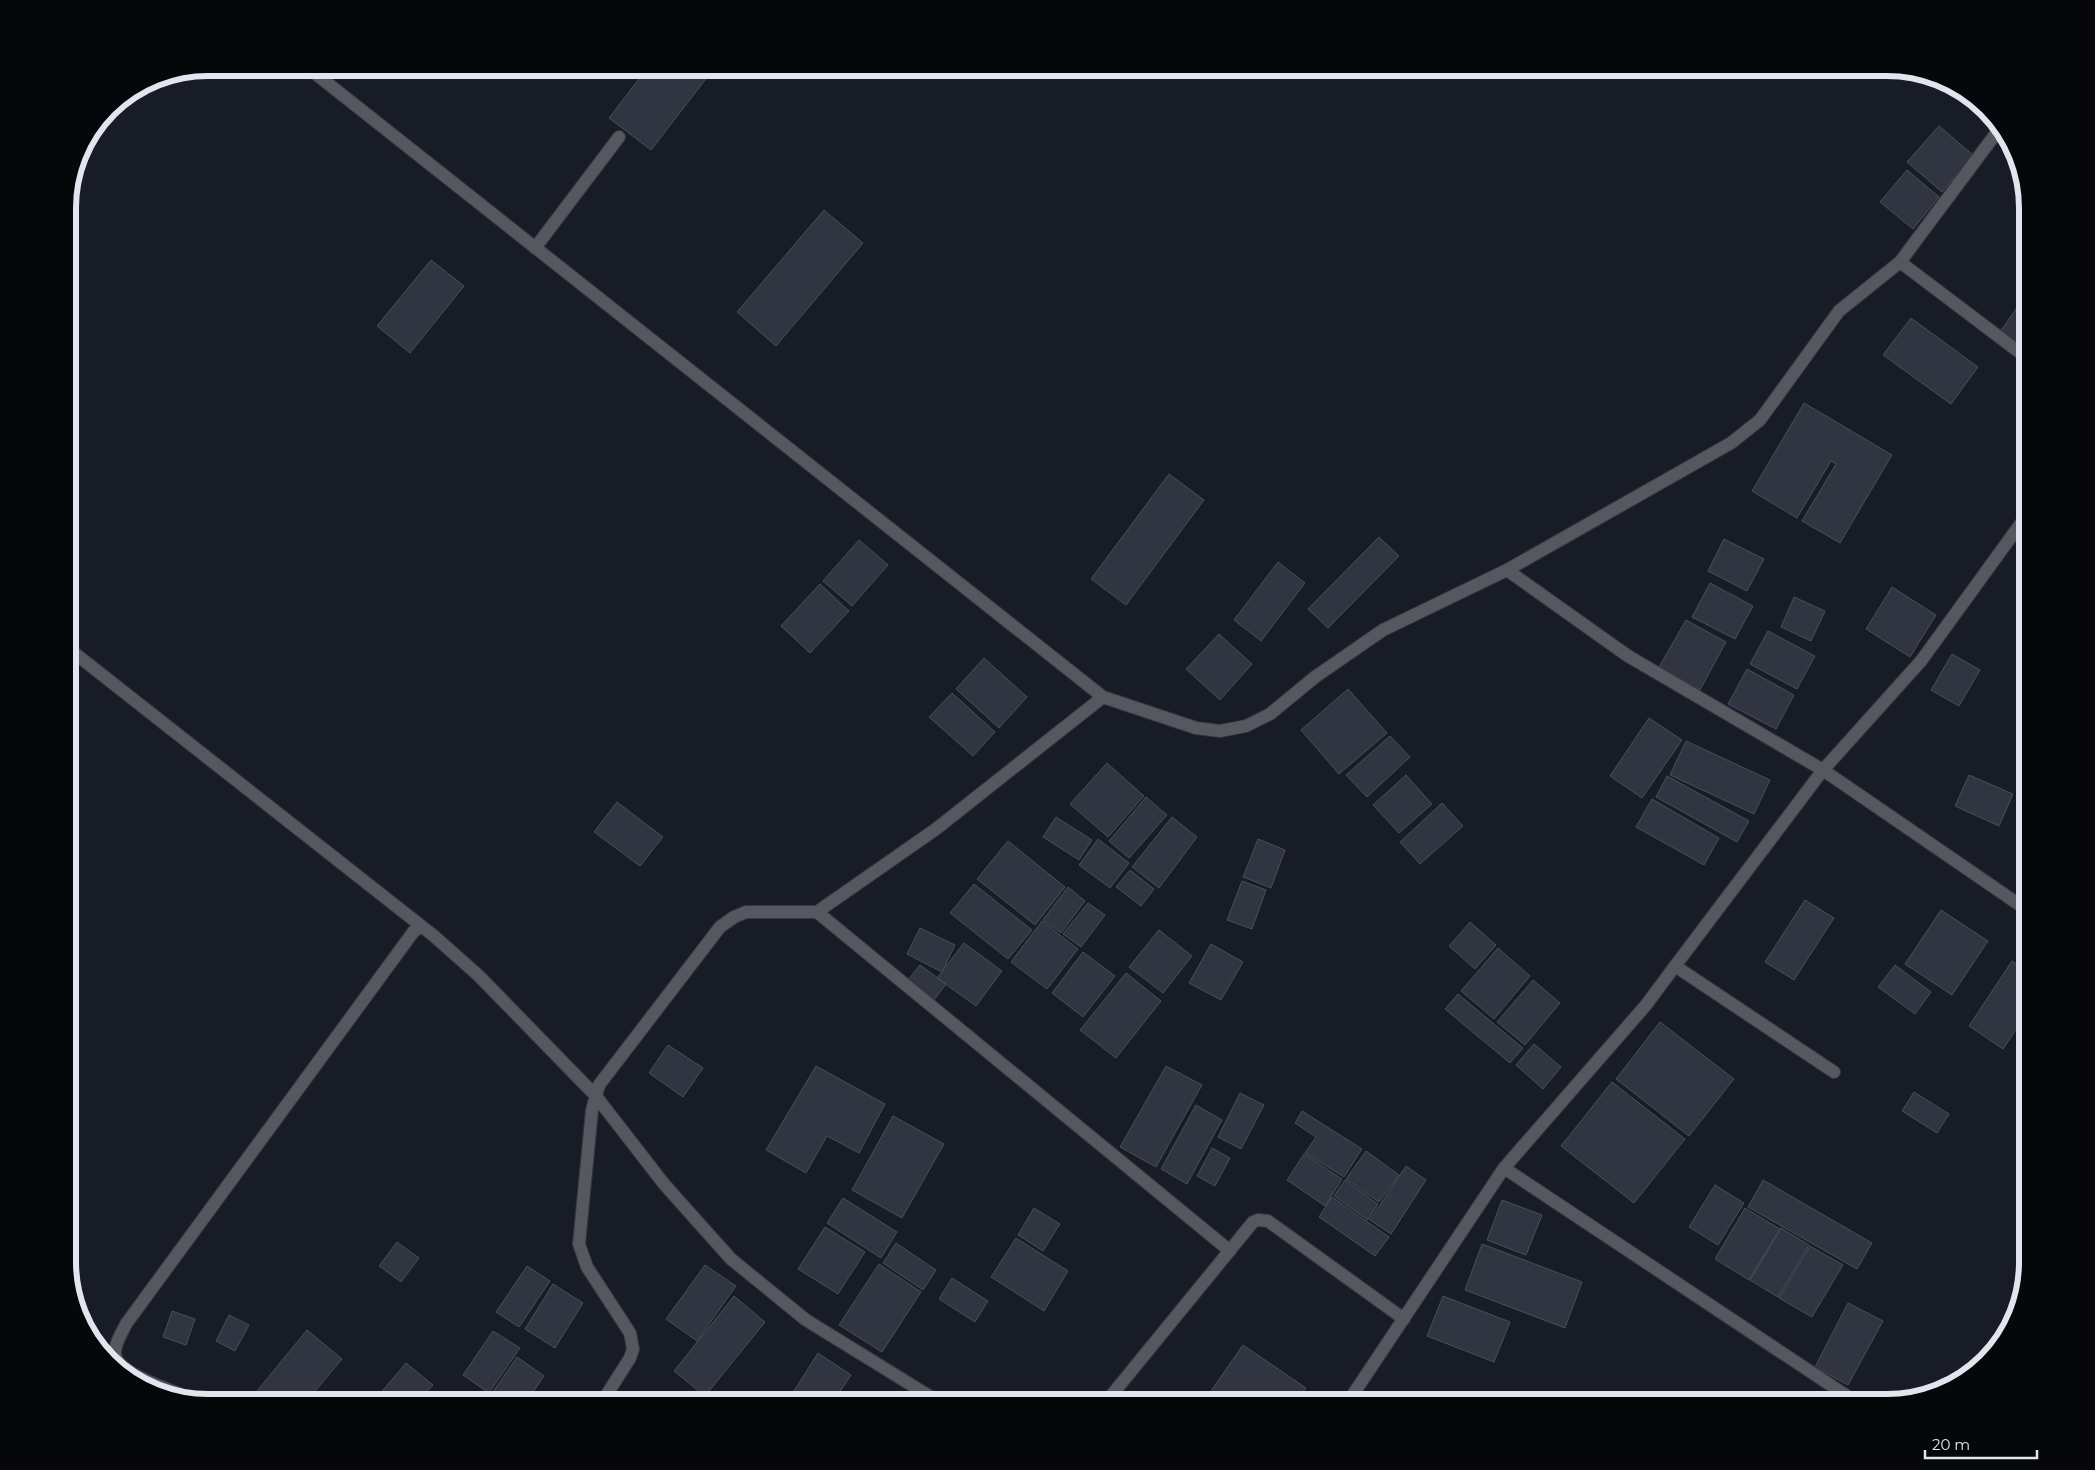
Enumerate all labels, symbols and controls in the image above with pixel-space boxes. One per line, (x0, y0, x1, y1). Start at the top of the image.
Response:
scale bar (1925, 1428, 2038, 1460)
text: 20 m (1932, 1435, 1970, 1454)

